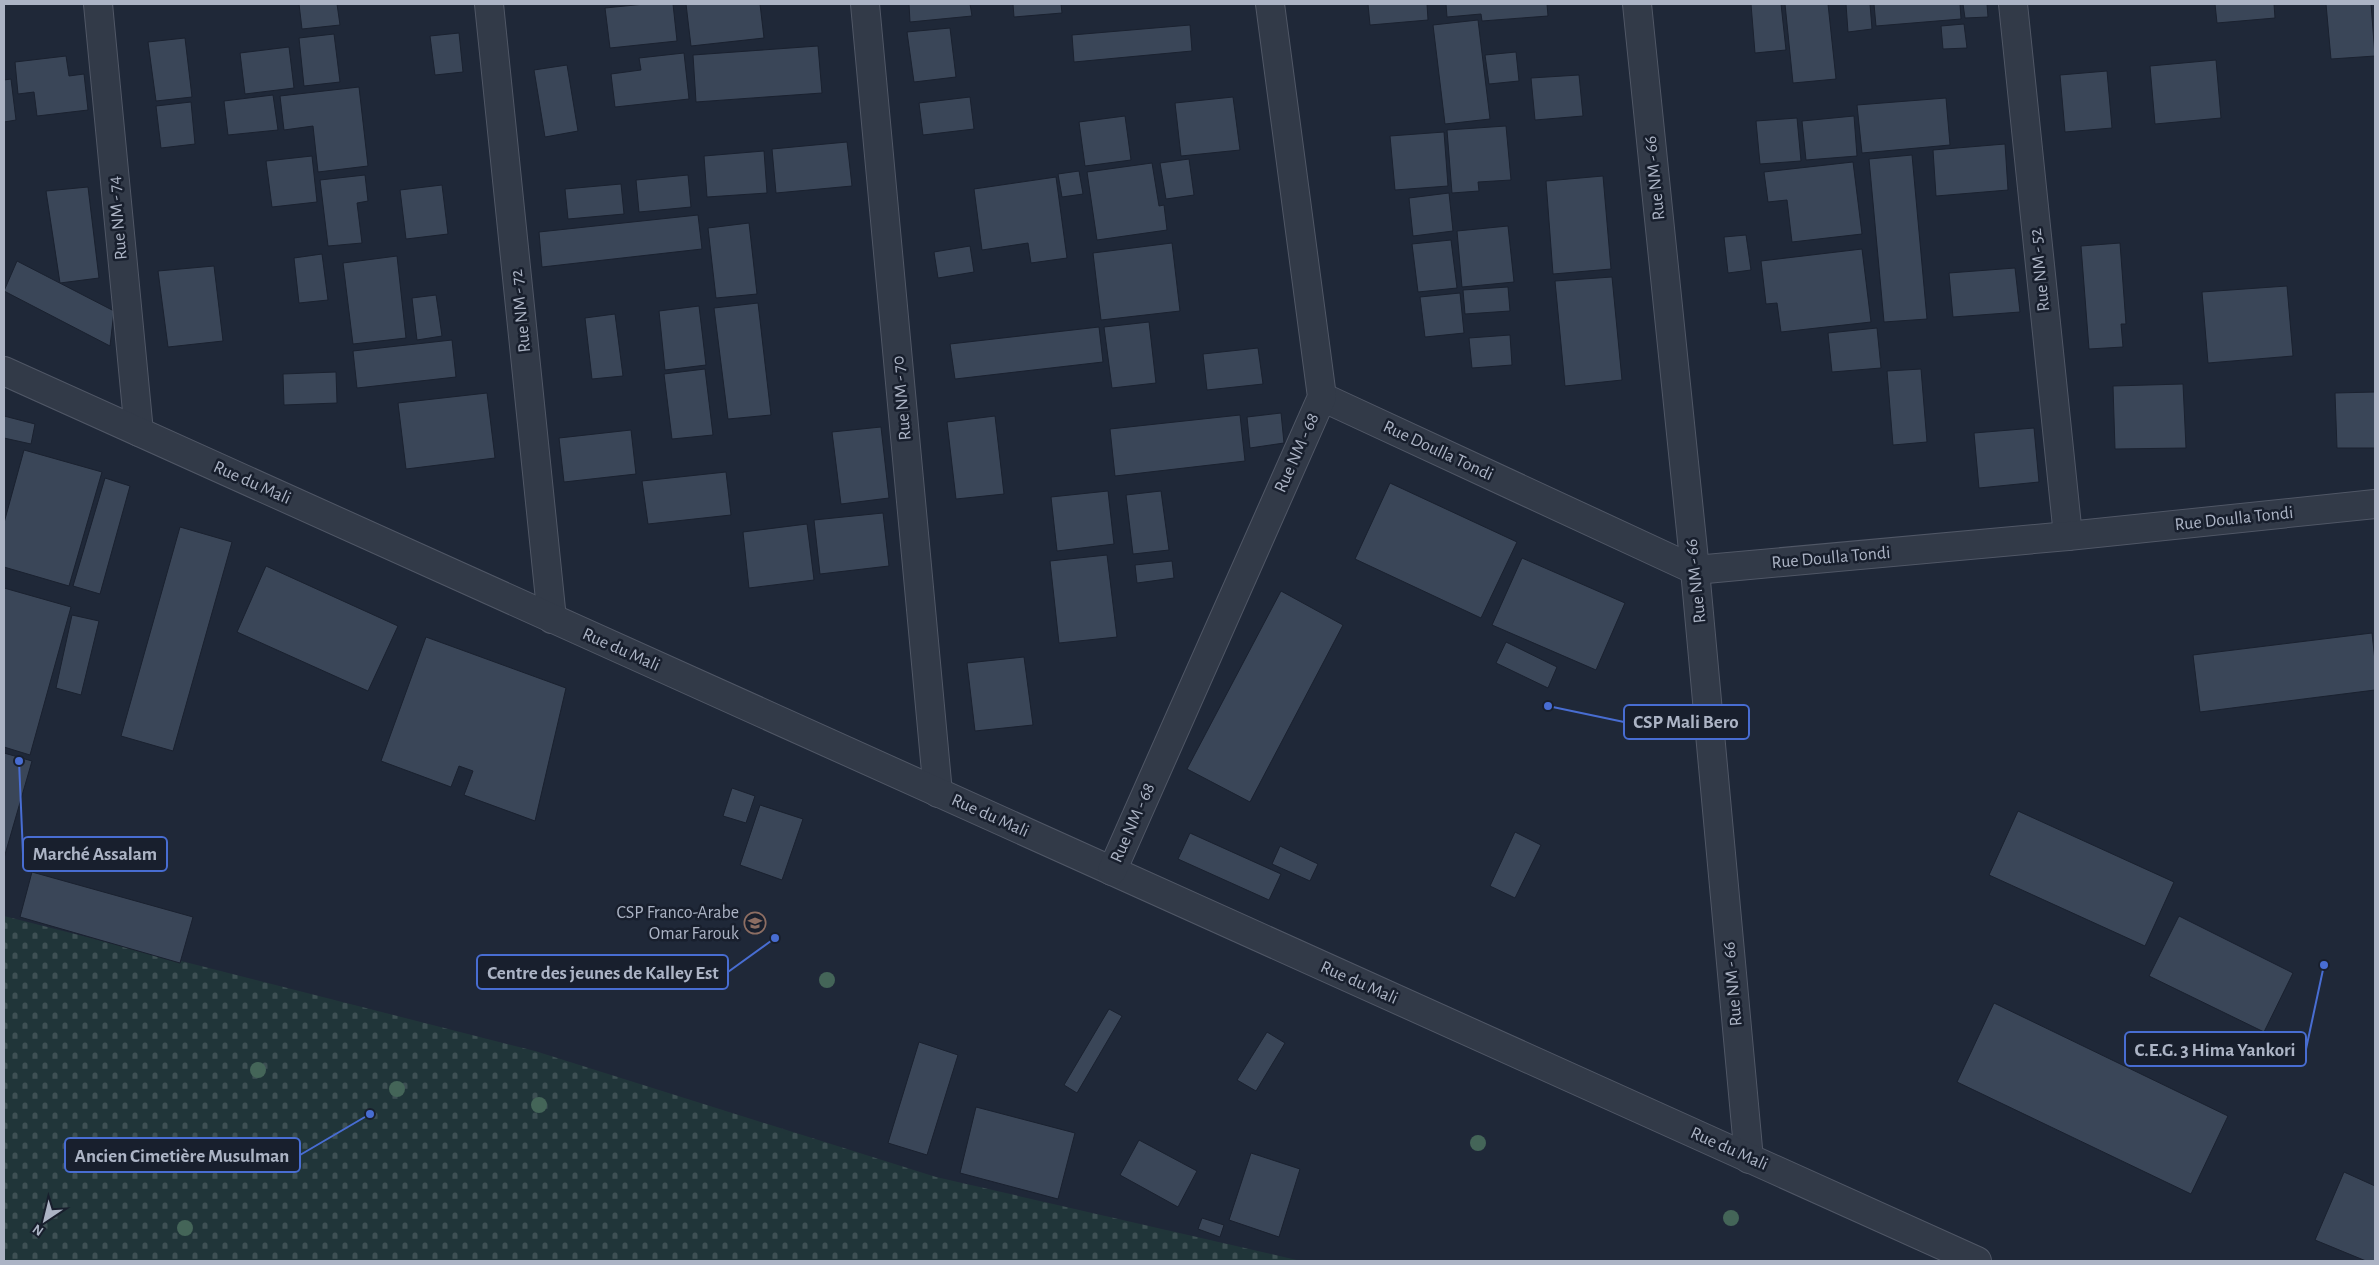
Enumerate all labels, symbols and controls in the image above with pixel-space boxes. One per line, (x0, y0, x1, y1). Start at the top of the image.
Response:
street label: Rue NM - 66 (1642, 135, 1668, 221)
street label: Rue NM - 74 (105, 175, 131, 261)
street label: Rue NM - 52 (2027, 227, 2053, 313)
street label: Rue NM - 72 (508, 268, 534, 354)
street label: Rue NM - 70 (889, 355, 915, 441)
street label: Rue NM - 68 (1271, 411, 1323, 495)
street label: Rue Doulla Tondi (1380, 418, 1496, 484)
street label: Rue du Mali (211, 458, 293, 508)
street label: Rue Doulla Tondi (2174, 504, 2294, 534)
street label: Rue NM - 66 (1683, 538, 1709, 624)
street label: Rue Doulla Tondi (1771, 544, 1891, 572)
street label: Rue du Mali (580, 625, 662, 675)
callout: CSP Mali Bero (1624, 705, 1749, 739)
text: CSP Mali Bero (1633, 713, 1739, 732)
street label: Rue NM - 68 (1107, 781, 1159, 865)
street label: Rue du Mali (949, 791, 1031, 841)
callout: Marché Assalam (23, 837, 167, 871)
text: Marché Assalam (33, 845, 157, 864)
place label: CSP Franco-Arabe Omar Farouk (616, 904, 740, 943)
school or university icon: CSP Franco-Arabe Omar Farouk (743, 911, 767, 935)
street label: Rue NM - 66 (1720, 941, 1746, 1027)
callout: Centre des jeunes de Kalley Est (477, 955, 728, 989)
street label: Rue du Mali (1318, 958, 1400, 1008)
text: Centre des jeunes de Kalley Est (487, 964, 719, 983)
callout: C.E.G. 3 Hima Yankori (2125, 1032, 2306, 1066)
text: C.E.G. 3 Hima Yankori (2134, 1041, 2296, 1060)
street label: Rue du Mali (1688, 1124, 1770, 1174)
callout: Ancien Cimetière Musulman (65, 1138, 300, 1172)
text: Ancien Cimetière Musulman (75, 1147, 289, 1166)
north arrow (20, 1195, 70, 1245)
text: N (30, 1221, 46, 1238)

